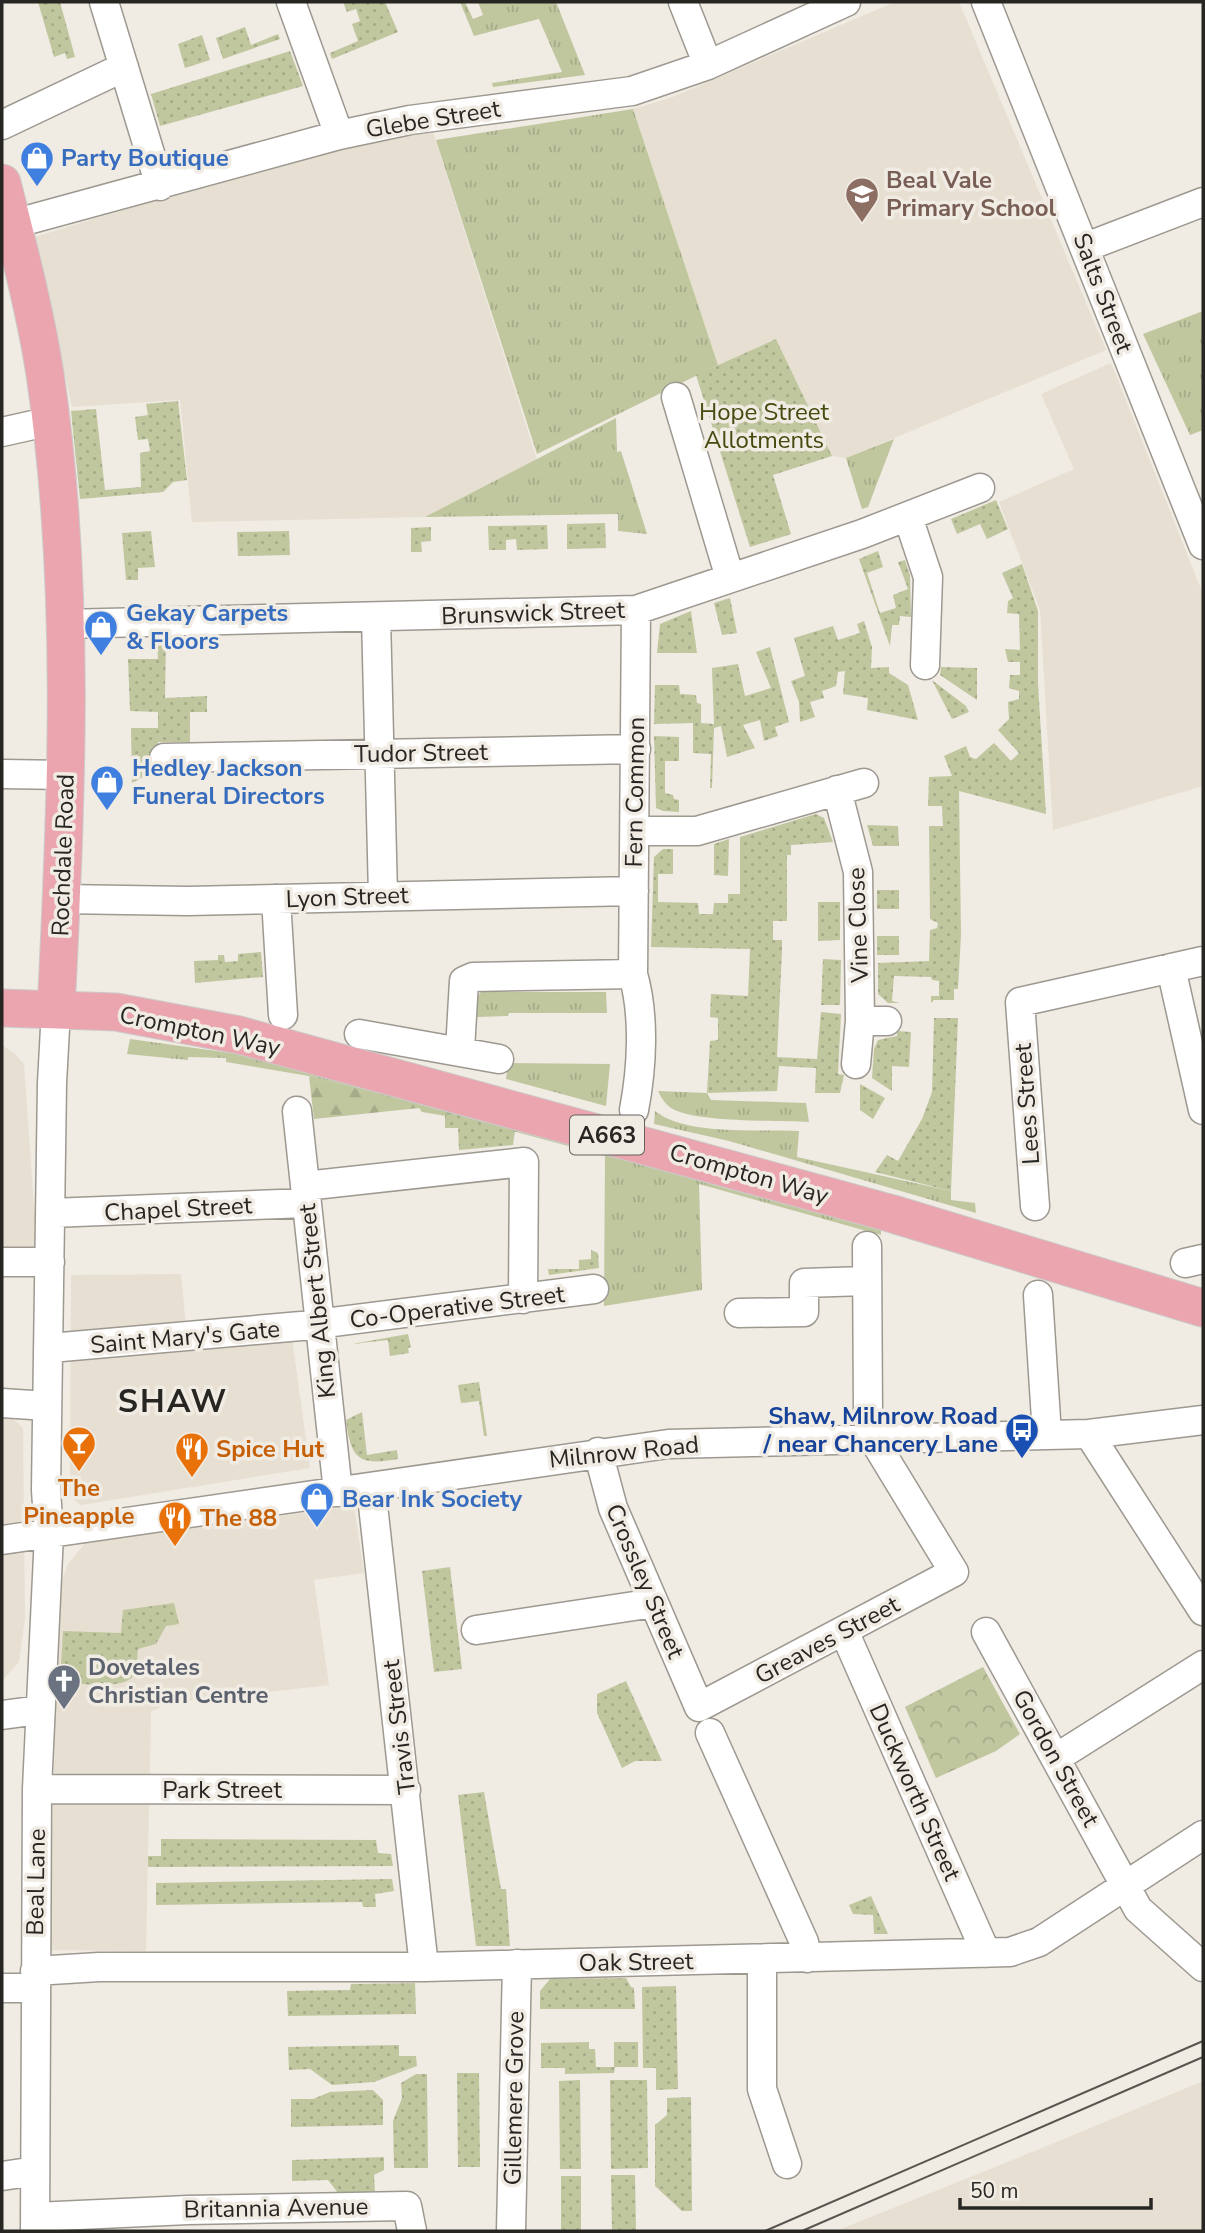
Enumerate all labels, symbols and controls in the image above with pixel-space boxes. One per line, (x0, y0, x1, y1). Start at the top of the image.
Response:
street label: Glebe Street (364, 92, 503, 145)
shop icon: Party Boutique (18, 139, 56, 188)
place label: Party Boutique (61, 142, 229, 174)
place label: Beal Vale Primary School (886, 164, 1057, 224)
school or university icon: Beal Vale Primary School (843, 175, 881, 224)
street label: Salts Street (1065, 228, 1141, 358)
park label: Hope Street Allotments (699, 396, 830, 456)
street label: Brunswick Street (441, 594, 626, 632)
place label: Gekay Carpets & Floors (126, 597, 288, 657)
shop icon: Gekay Carpets & Floors (82, 608, 120, 657)
street label: Fern Common (618, 716, 652, 868)
street label: Tudor Street (354, 736, 489, 770)
place label: Hedley Jackson Funeral Directors (132, 752, 325, 812)
shop icon: Hedley Jackson Funeral Directors (88, 763, 126, 812)
street label: Rochdale Road (44, 773, 82, 937)
street label: Vine Close (840, 867, 876, 984)
street label: Lyon Street (285, 879, 410, 915)
street label: Crompton Way (117, 998, 284, 1064)
street label: Lees Street (1007, 1042, 1047, 1166)
road number: A663 (570, 1116, 644, 1154)
street label: Crompton Way (666, 1136, 833, 1212)
street label: Chapel Street (103, 1189, 253, 1229)
street label: King Albert Street (291, 1202, 343, 1400)
street label: Co-Operative Street (348, 1278, 567, 1336)
street label: Saint Mary's Gate (89, 1313, 281, 1361)
district label: SHAW (118, 1380, 228, 1423)
place label: Shaw, Milnrow Road / near Chancery Lane (762, 1400, 998, 1460)
bus stop icon: Shaw, Milnrow Road / near Chancery Lane (1003, 1411, 1041, 1460)
bar icon: The Pineapple (60, 1424, 98, 1473)
street label: Milnrow Road (547, 1428, 701, 1476)
restaurant icon: Spice Hut (173, 1430, 211, 1479)
place label: Spice Hut (216, 1433, 325, 1465)
place label: The Pineapple (23, 1472, 135, 1532)
shop icon: Bear Ink Society (298, 1480, 336, 1529)
place label: Bear Ink Society (342, 1483, 522, 1515)
restaurant icon: The 88 (156, 1499, 194, 1548)
street label: Crossley Street (598, 1499, 692, 1664)
place label: The 88 (200, 1502, 277, 1534)
street label: Greaves Street (749, 1588, 905, 1692)
place label: Dovetales Christian Centre (88, 1651, 268, 1711)
street label: Travis Street (375, 1658, 423, 1796)
church icon: Dovetales Christian Centre (45, 1662, 83, 1711)
street label: Gordon Street (1005, 1684, 1107, 1833)
street label: Duckworth Street (862, 1699, 969, 1886)
street label: Park Street (162, 1774, 282, 1806)
street label: Beal Lane (19, 1828, 53, 1936)
street label: Oak Street (578, 1945, 694, 1979)
street label: Gillemere Grove (496, 2010, 532, 2186)
scale bar (960, 2166, 1151, 2210)
text: 50 m (970, 2177, 1019, 2205)
street label: Britannia Avenue (183, 2190, 369, 2226)

